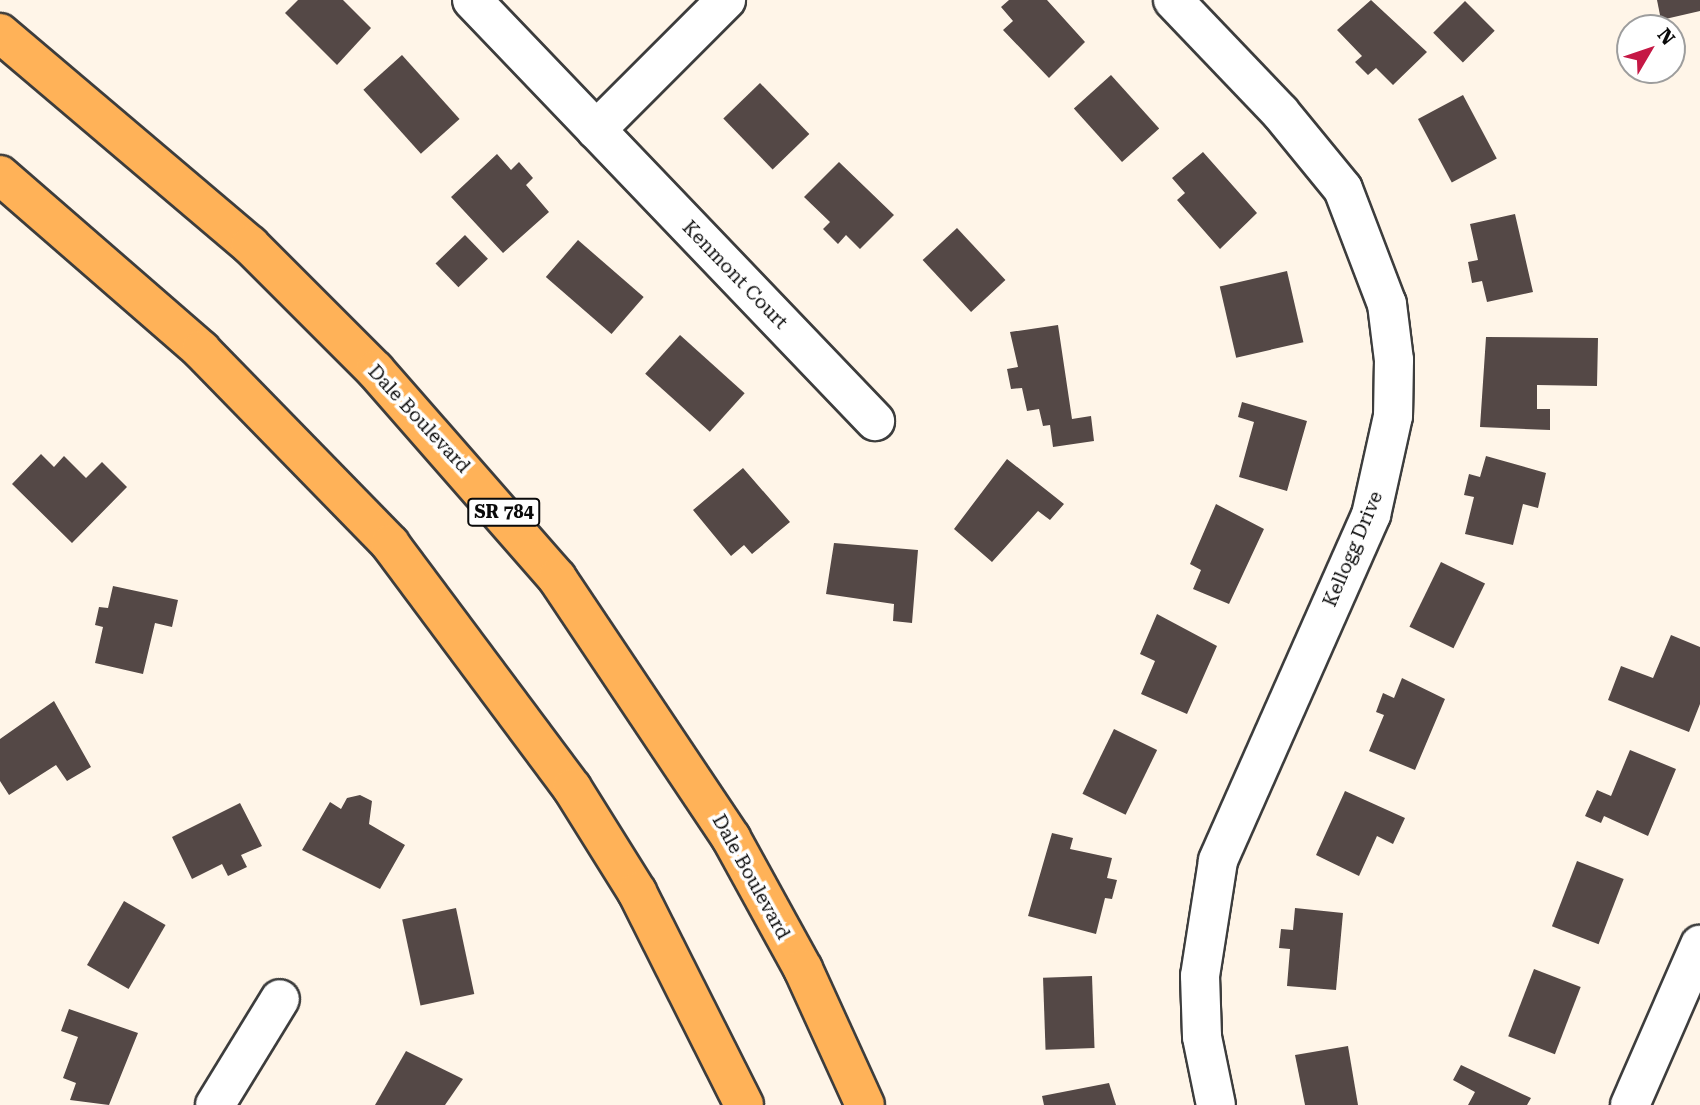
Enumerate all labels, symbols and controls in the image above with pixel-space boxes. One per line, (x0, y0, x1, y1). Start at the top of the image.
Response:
north arrow (1616, 14, 1686, 84)
text: N (1653, 24, 1680, 50)
street label: Kenmont Court (678, 216, 792, 334)
street label: Dale Boulevard (363, 360, 475, 478)
street label: Kellogg Drive (1318, 488, 1388, 610)
road number: SR 784 (467, 498, 541, 526)
street label: Dale Boulevard (707, 811, 795, 943)

